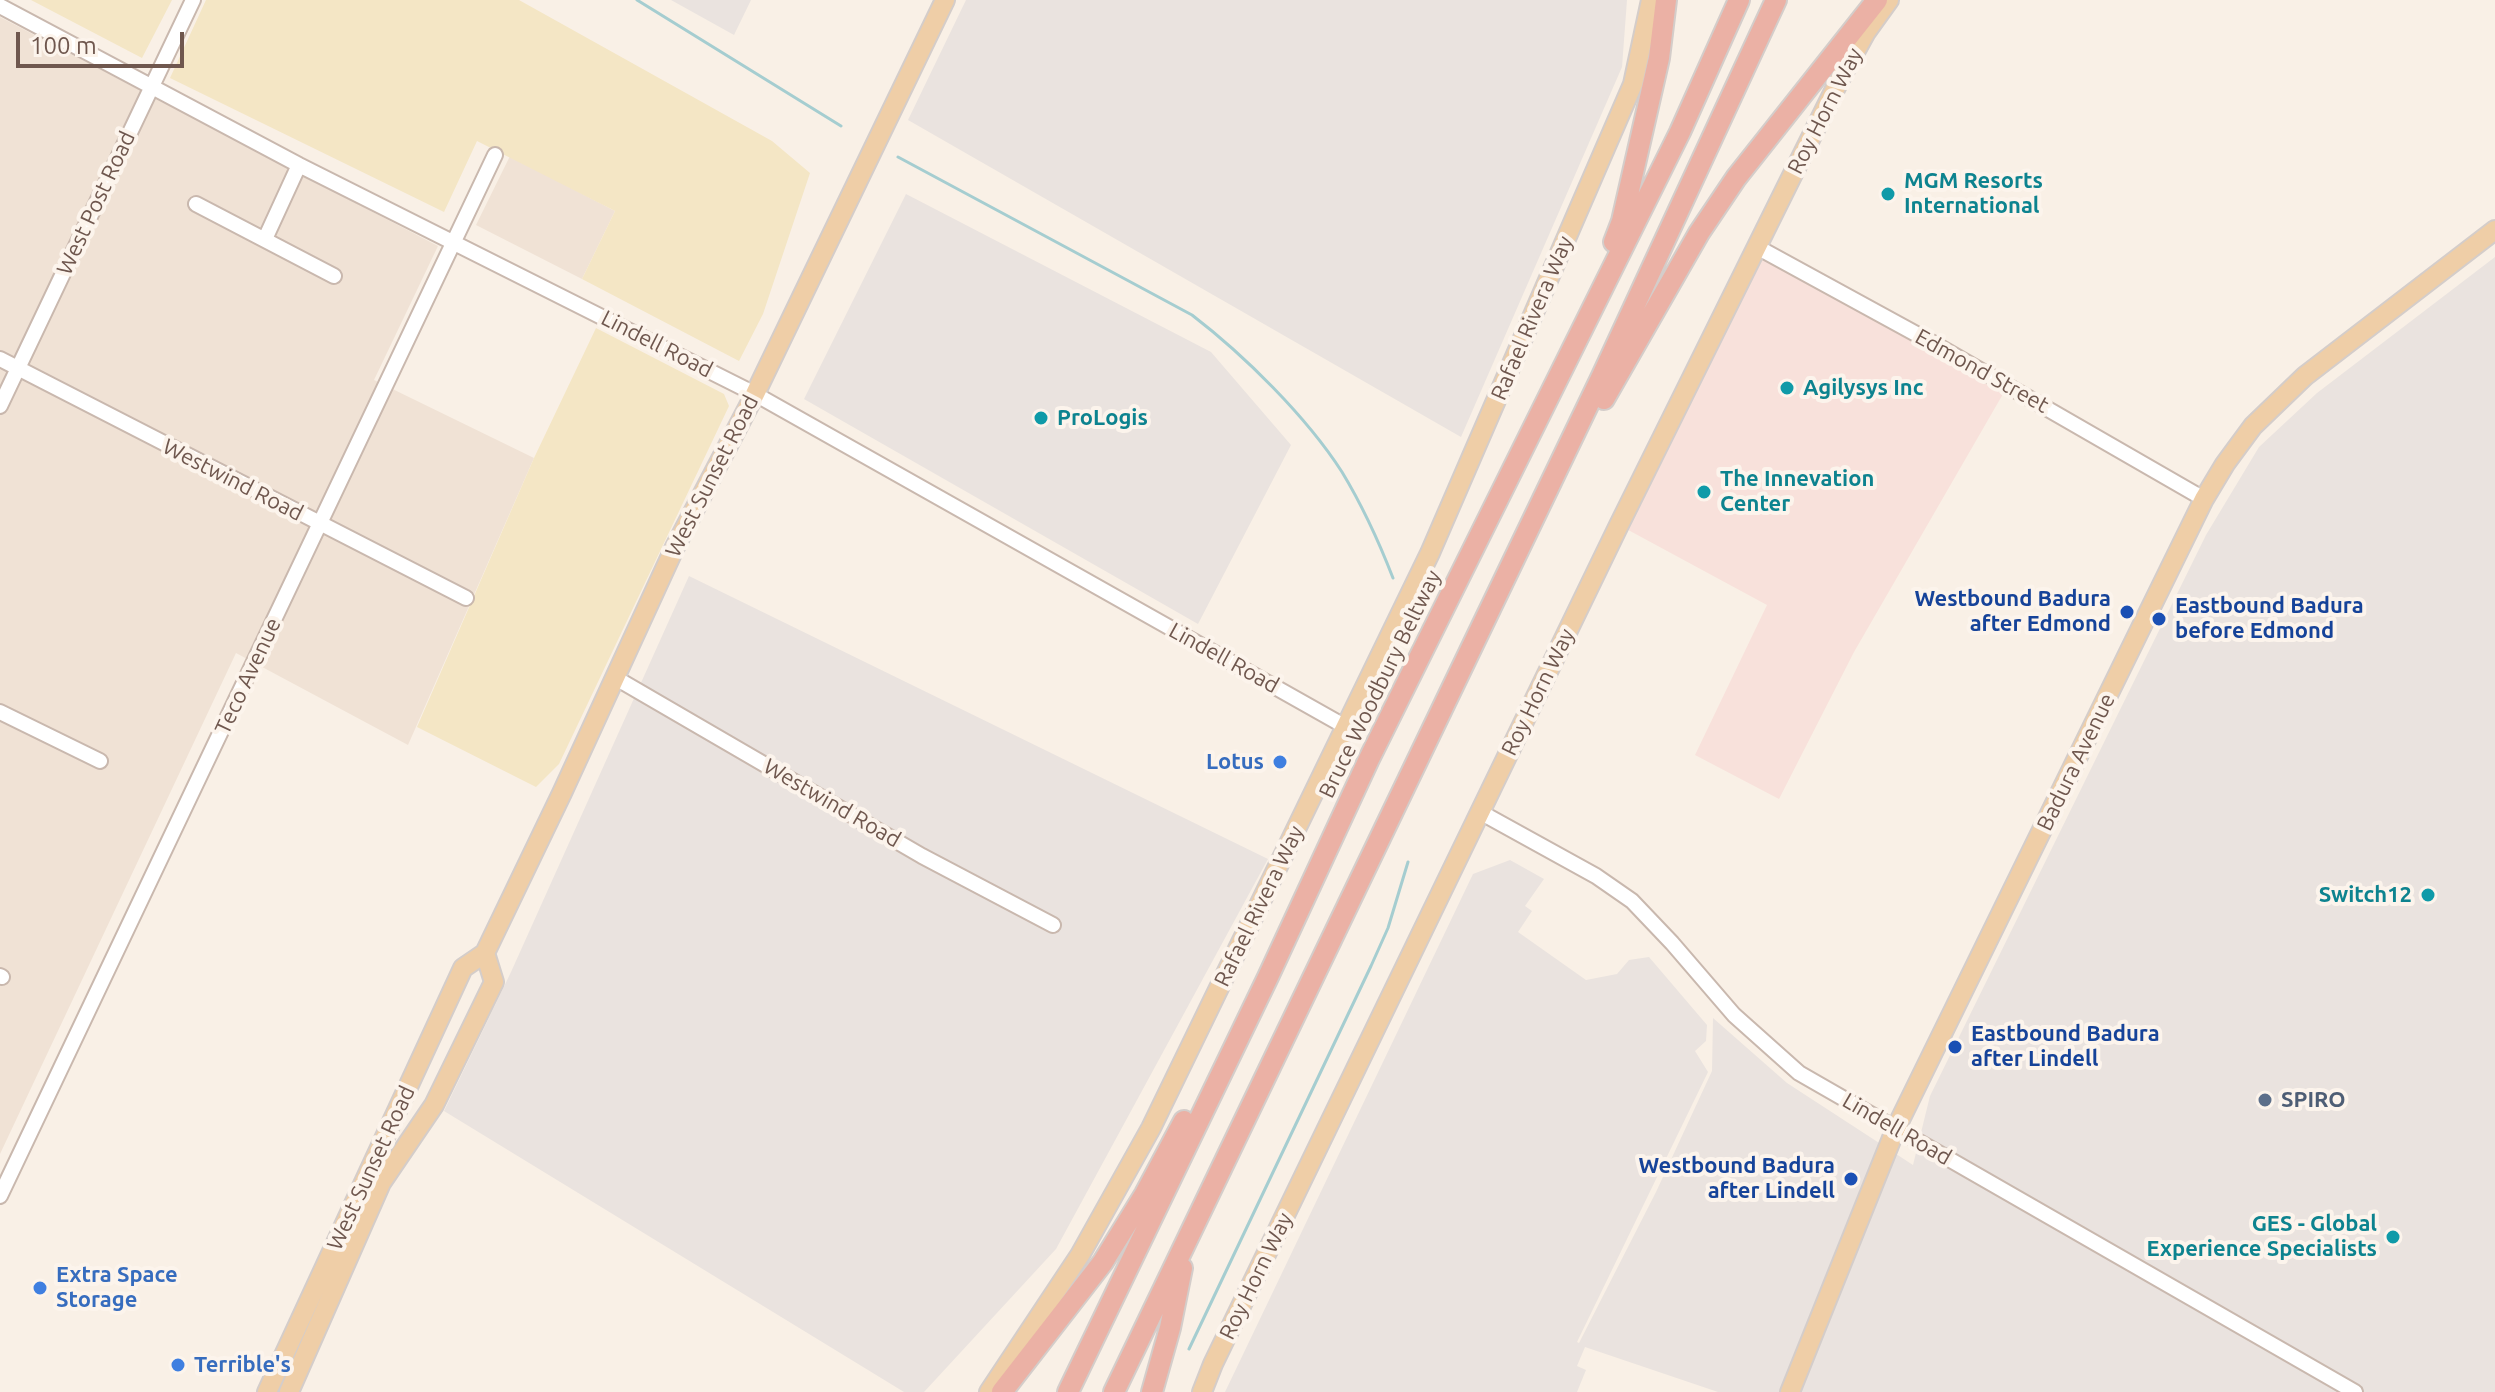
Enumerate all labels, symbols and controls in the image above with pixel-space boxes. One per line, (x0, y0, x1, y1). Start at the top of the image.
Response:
scale bar (20, 16, 188, 66)
text: 100 m (30, 32, 97, 59)
street label: Roy Horn Way (1782, 43, 1868, 179)
street label: West Post Road (51, 127, 141, 279)
place label: MGM Resorts International (1904, 168, 2043, 220)
marker: MGM Resorts International (1879, 185, 1897, 203)
street label: Rafael Rivera Way (1485, 232, 1579, 404)
street label: Lindell Road (597, 305, 717, 383)
street label: Edmond Street (1911, 323, 2053, 419)
place label: Agilysys Inc (1803, 375, 1923, 401)
marker: Agilysys Inc (1778, 379, 1796, 397)
street label: West Sunset Road (660, 391, 764, 561)
place label: ProLogis (1057, 405, 1148, 431)
marker: ProLogis (1032, 409, 1050, 427)
street label: Westwind Road (158, 433, 308, 527)
place label: The Innevation Center (1720, 466, 1874, 518)
marker: The Innevation Center (1695, 483, 1713, 501)
street label: Bruce Woodbury Beltway (1313, 566, 1447, 802)
place label: Westbound Badura after Edmond (1914, 586, 2111, 638)
place label: Eastbound Badura before Edmond (2175, 593, 2364, 644)
marker: Westbound Badura after Edmond (2118, 603, 2136, 621)
marker: Eastbound Badura before Edmond (2150, 610, 2168, 628)
street label: Teco Avenue (210, 614, 286, 738)
street label: Lindell Road (1165, 617, 1283, 699)
street label: Roy Horn Way (1496, 624, 1580, 760)
street label: Badura Avenue (2031, 689, 2121, 835)
place label: Lotus (1206, 749, 1264, 775)
street label: Westwind Road (759, 753, 905, 853)
marker: Lotus (1271, 753, 1289, 771)
street label: Rafael Rivera Way (1209, 821, 1309, 991)
place label: Switch12 (2319, 882, 2412, 908)
marker: Switch12 (2419, 886, 2437, 904)
place label: Eastbound Badura after Lindell (1971, 1021, 2160, 1072)
marker: Eastbound Badura after Lindell (1946, 1038, 1964, 1056)
street label: West Sunset Road (321, 1082, 421, 1254)
street label: Lindell Road (1838, 1087, 1956, 1171)
place label: SPIRO (2281, 1087, 2345, 1113)
marker: SPIRO (2256, 1091, 2274, 1109)
place label: Westbound Badura after Lindell (1638, 1153, 1835, 1204)
marker: Westbound Badura after Lindell (1842, 1170, 1860, 1188)
street label: Roy Horn Way (1214, 1208, 1298, 1344)
place label: GES - Global Experience Specialists (2147, 1211, 2377, 1262)
marker: GES - Global Experience Specialists (2384, 1228, 2402, 1246)
place label: Extra Space Storage (56, 1262, 178, 1314)
marker: Extra Space Storage (31, 1279, 49, 1297)
place label: Terrible's (194, 1352, 291, 1378)
marker: Terrible's (169, 1356, 187, 1374)

